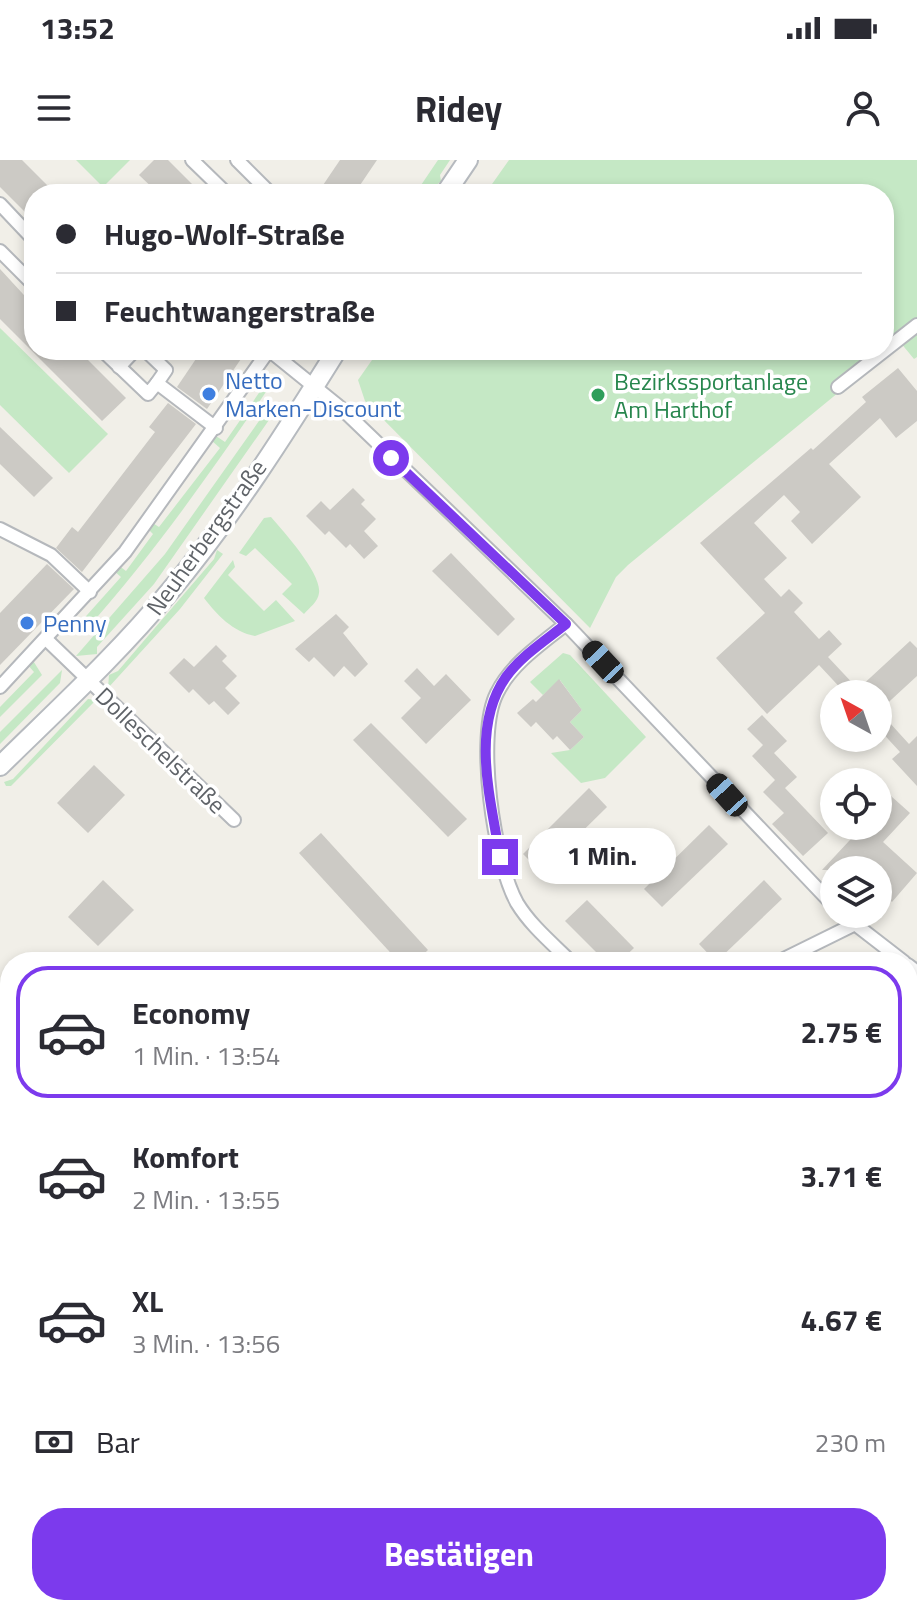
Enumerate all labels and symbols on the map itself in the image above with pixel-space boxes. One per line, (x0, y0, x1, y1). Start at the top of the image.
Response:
place label: Netto Marken-Discount (225, 362, 402, 426)
place label: Bezirkssportanlage Am Harthof (614, 363, 808, 427)
marker: Netto Marken-Discount (200, 385, 218, 403)
marker: Bezirkssportanlage Am Harthof (589, 386, 607, 404)
route start (373, 440, 409, 476)
street label: Neuherbergstraße (137, 451, 275, 623)
place label: Penny (43, 605, 107, 641)
marker: Penny (18, 614, 36, 632)
car (578, 636, 628, 688)
street label: Dolleschelstraße (88, 678, 234, 822)
north arrow (820, 680, 892, 752)
car (702, 769, 752, 821)
callout: 1 Min. (528, 829, 676, 885)
route end (482, 839, 518, 875)

